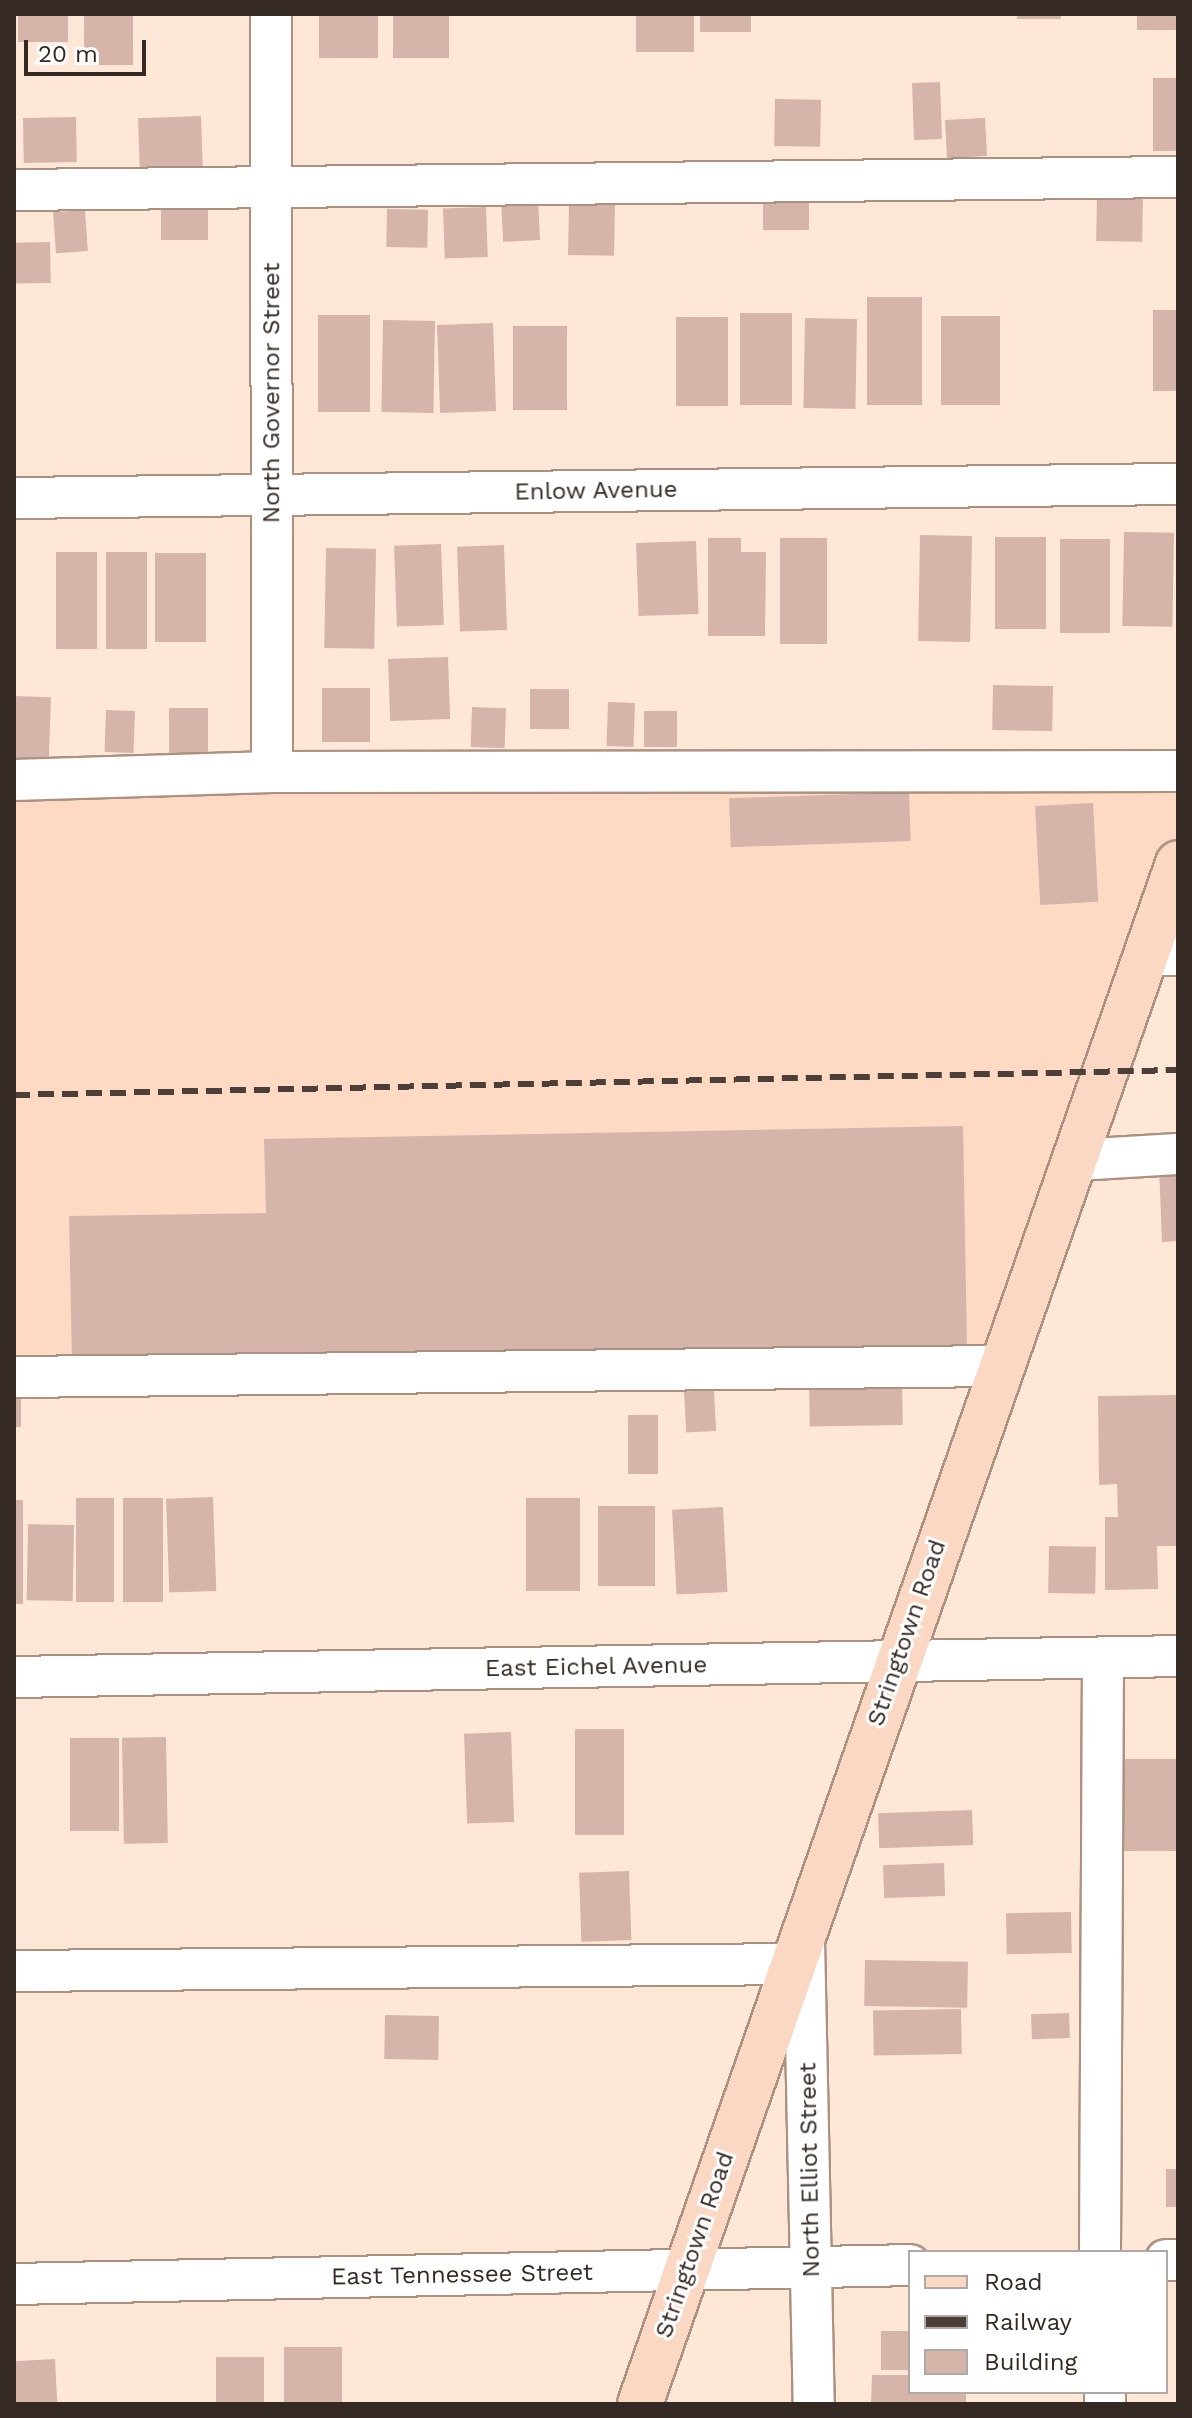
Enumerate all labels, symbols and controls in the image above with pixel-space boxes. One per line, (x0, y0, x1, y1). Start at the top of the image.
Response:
scale bar (28, 24, 150, 74)
text: 20 m (38, 40, 98, 68)
street label: North Governor Street (258, 262, 286, 524)
street label: Enlow Avenue (513, 475, 679, 507)
street label: Stringtown Road (862, 1536, 952, 1730)
street label: East Eichel Avenue (484, 1651, 708, 1683)
street label: North Elliot Street (794, 2062, 826, 2278)
street label: Stringtown Road (650, 2148, 740, 2342)
legend (908, 2250, 1168, 2394)
street label: East Tennessee Street (331, 2258, 593, 2292)
text: Road (984, 2268, 1043, 2296)
text: Railway (984, 2308, 1072, 2336)
text: Building (984, 2348, 1077, 2376)

